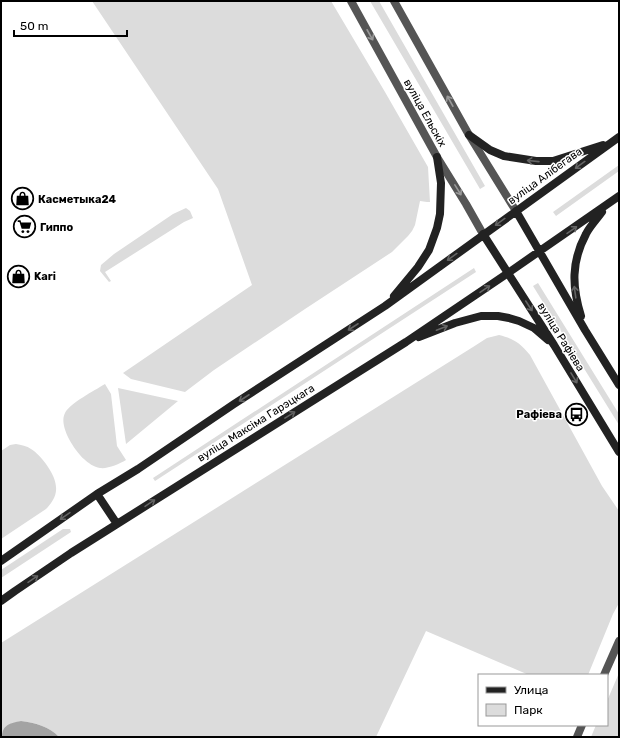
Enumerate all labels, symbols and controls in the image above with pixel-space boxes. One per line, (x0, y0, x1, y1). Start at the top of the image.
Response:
scale bar (14, 12, 127, 38)
text: 50 m (20, 19, 48, 33)
one-way arrow (366, 29, 374, 41)
street label: вуліца Ельскіх (401, 77, 449, 149)
one-way arrow (445, 95, 453, 107)
street label: вуліца Алібегава (505, 145, 585, 207)
one-way arrow (527, 157, 540, 164)
one-way arrow (574, 161, 585, 169)
one-way arrow (454, 184, 462, 196)
shop icon: Касметыка24 (10, 186, 36, 212)
place label: Касметыка24 (38, 193, 117, 206)
supermarket icon: Гиппо (12, 214, 38, 240)
one-way arrow (494, 218, 505, 226)
place label: Гиппо (40, 221, 74, 234)
one-way arrow (566, 226, 577, 234)
one-way arrow (447, 253, 458, 261)
shop icon: Kari (5, 263, 31, 289)
place label: Kari (34, 270, 56, 283)
one-way arrow (479, 285, 490, 293)
one-way arrow (571, 286, 579, 299)
one-way arrow (526, 300, 534, 312)
street label: вуліца Рафіева (535, 300, 587, 374)
one-way arrow (348, 323, 359, 331)
one-way arrow (436, 324, 448, 332)
one-way arrow (571, 372, 579, 384)
street label: вуліца Максіма Гарэцкага (195, 381, 317, 465)
one-way arrow (238, 394, 250, 402)
bus stop icon: Рафіева (564, 401, 590, 427)
place label: Рафіева (516, 408, 562, 421)
one-way arrow (284, 410, 295, 419)
one-way arrow (144, 498, 156, 506)
one-way arrow (60, 512, 71, 520)
one-way arrow (27, 575, 38, 583)
legend (478, 674, 608, 726)
text: Улица (514, 683, 548, 697)
text: Парк (514, 703, 543, 717)

